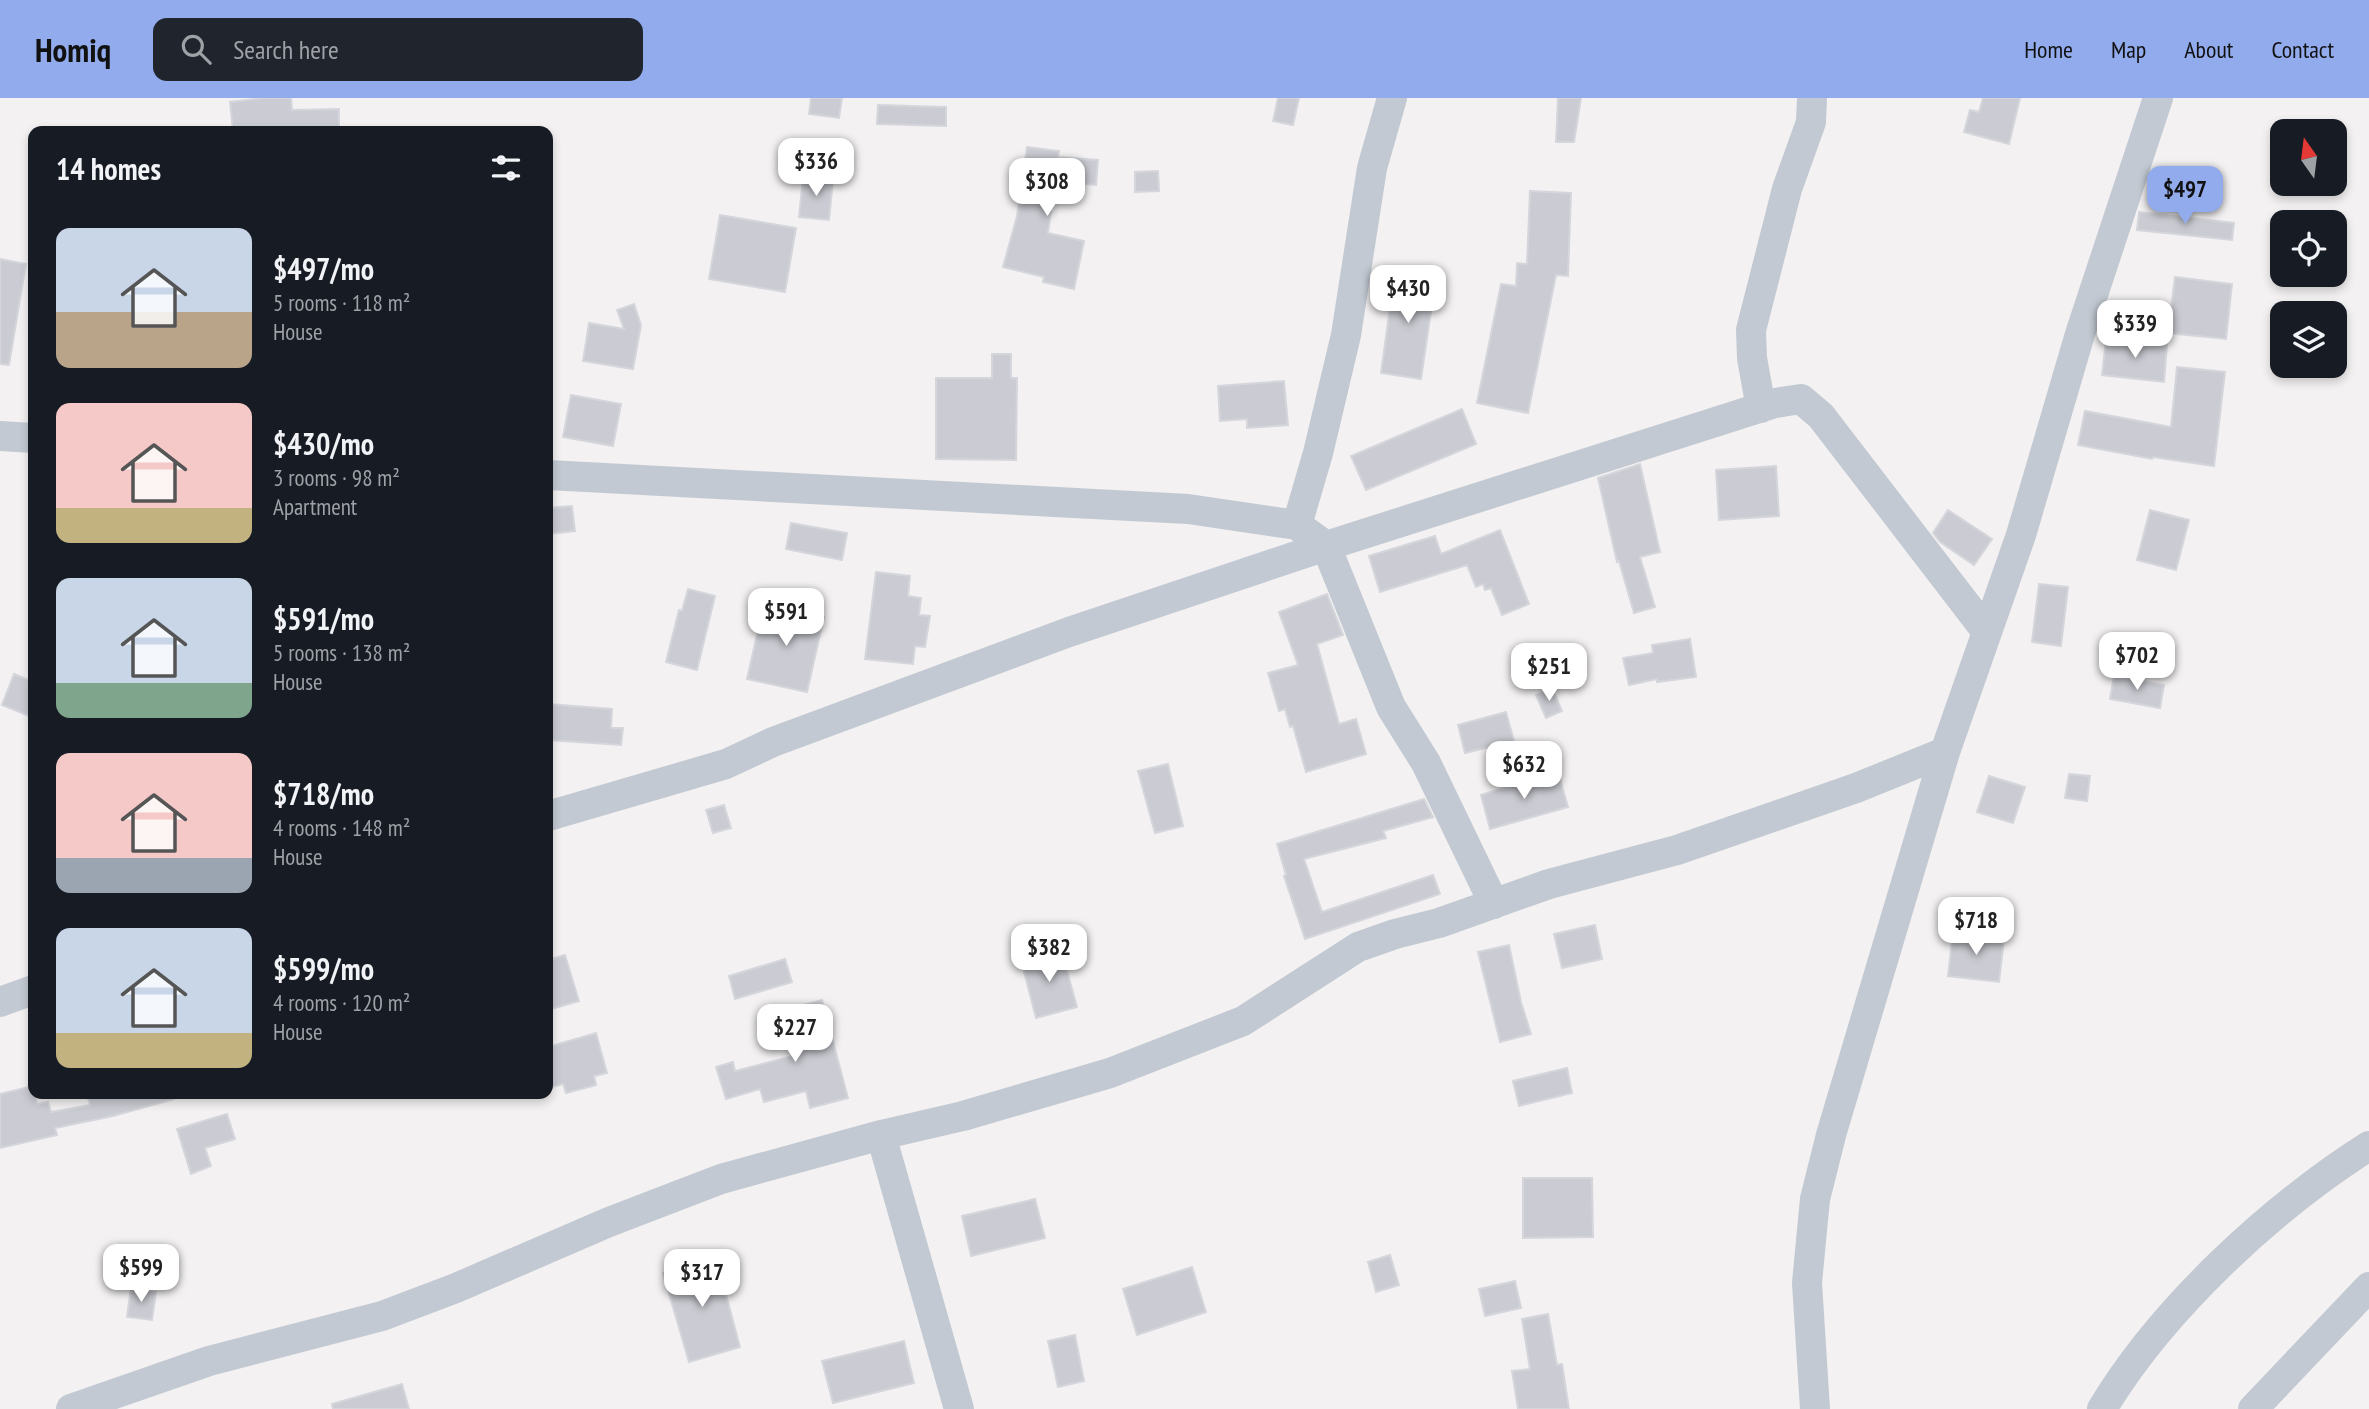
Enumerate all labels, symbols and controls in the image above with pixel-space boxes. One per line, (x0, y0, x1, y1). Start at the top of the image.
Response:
search box (153, 18, 643, 81)
text: Homiq (35, 28, 111, 71)
icon: search (177, 30, 215, 68)
text: Search here (233, 33, 339, 66)
text: Home (2024, 34, 2073, 65)
text: Map (2111, 34, 2146, 65)
text: About (2184, 34, 2233, 65)
text: Contact (2271, 34, 2334, 65)
north arrow (2270, 119, 2347, 196)
map controls (2270, 119, 2347, 378)
pin: $336 (775, 139, 857, 198)
text: $336 (794, 146, 838, 175)
text: 14 homes (56, 149, 161, 188)
icon: filters (487, 149, 525, 187)
pin: $308 (1006, 158, 1088, 218)
text: $308 (1025, 166, 1069, 195)
pin: $497 (2144, 166, 2226, 226)
text: $497 (2163, 174, 2207, 203)
button: locate (2270, 210, 2347, 287)
text: $497/mo (273, 249, 374, 288)
icon: home (112, 256, 196, 340)
pin: $430 (1367, 266, 1449, 325)
text: $430 (1386, 273, 1430, 302)
text: 5 rooms · 118 m² (273, 288, 410, 317)
pin: $339 (2094, 300, 2176, 360)
button: layers (2270, 301, 2347, 378)
text: $339 (2113, 308, 2157, 337)
text: House (273, 317, 323, 346)
text: $430/mo (273, 424, 374, 463)
icon: home (112, 431, 196, 515)
text: 3 rooms · 98 m² (273, 463, 400, 492)
text: Apartment (273, 492, 357, 521)
pin: $591 (745, 588, 827, 648)
text: $591 (764, 596, 808, 625)
text: $591/mo (273, 599, 374, 638)
icon: home (112, 606, 196, 690)
pin: $702 (2096, 632, 2178, 692)
text: 5 rooms · 138 m² (273, 638, 410, 667)
text: $702 (2115, 640, 2159, 669)
pin: $251 (1508, 644, 1590, 703)
text: $251 (1527, 651, 1571, 680)
text: House (273, 667, 323, 696)
pin: $632 (1483, 742, 1565, 801)
text: $632 (1502, 749, 1546, 778)
text: $718/mo (273, 774, 374, 813)
icon: home (112, 781, 196, 865)
text: 4 rooms · 148 m² (273, 813, 410, 842)
text: House (273, 842, 323, 871)
pin: $718 (1935, 898, 2017, 957)
text: $718 (1954, 905, 1998, 934)
pin: $382 (1008, 924, 1090, 984)
text: $382 (1027, 932, 1071, 961)
text: $599/mo (273, 949, 374, 988)
icon: home (112, 956, 196, 1040)
text: 4 rooms · 120 m² (273, 988, 410, 1017)
pin: $227 (754, 1004, 836, 1064)
text: $227 (773, 1012, 817, 1041)
text: House (273, 1017, 323, 1046)
pin: $599 (100, 1244, 182, 1304)
pin: $317 (661, 1250, 743, 1309)
text: $599 (119, 1252, 163, 1281)
text: $317 (680, 1257, 724, 1286)

